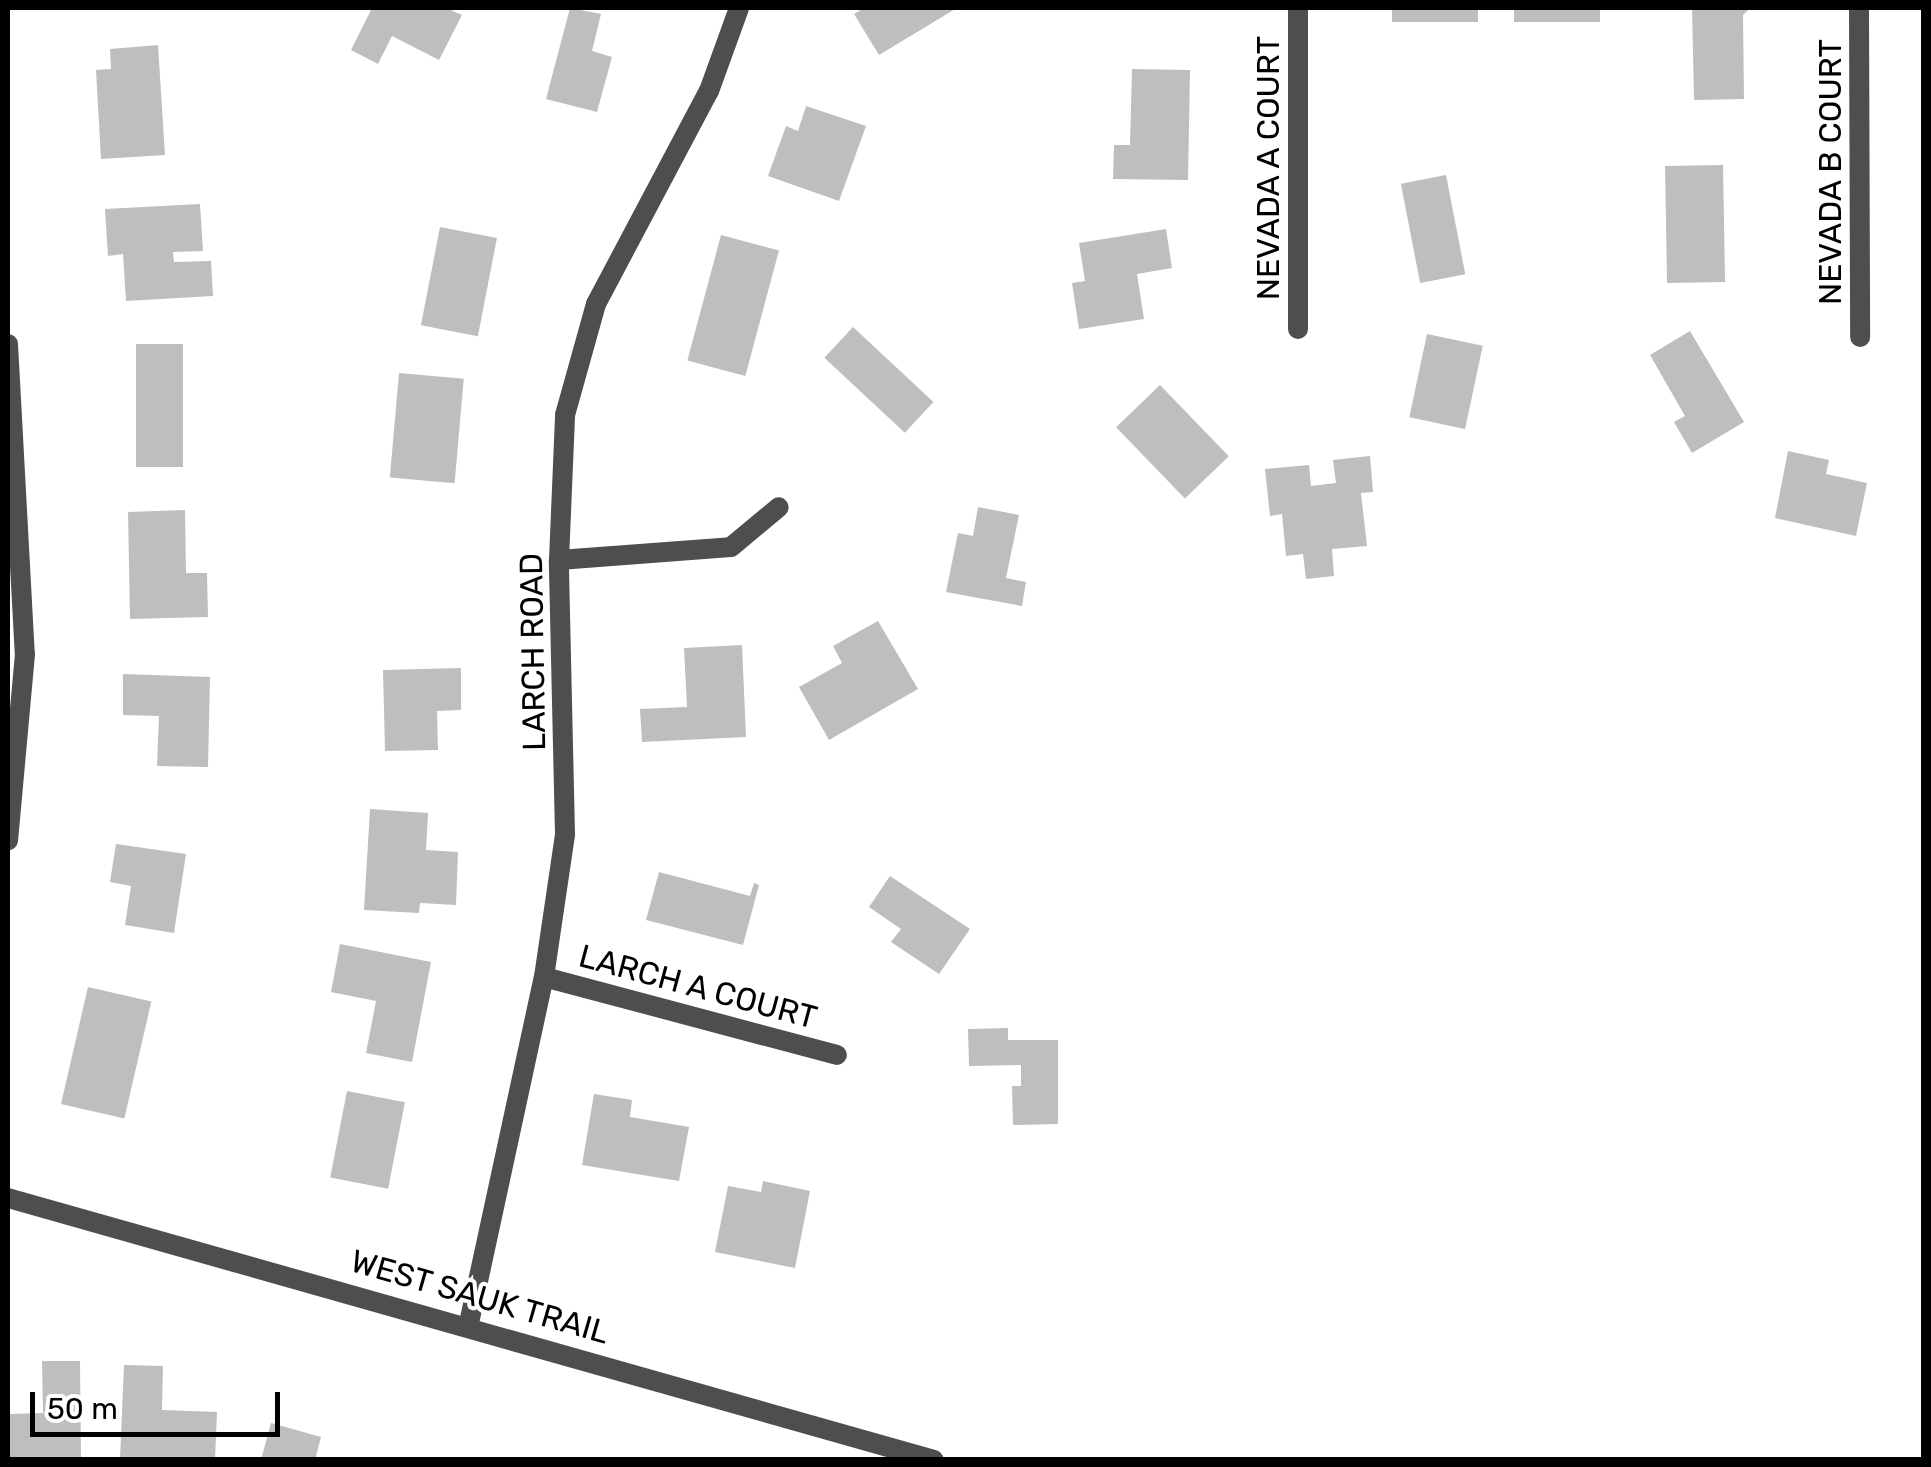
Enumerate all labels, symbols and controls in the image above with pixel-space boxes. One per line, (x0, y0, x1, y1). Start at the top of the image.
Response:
street label: NEVADA A COURT (1249, 34, 1287, 302)
street label: NEVADA B COURT (1811, 39, 1849, 305)
street label: LARCH ROAD (512, 553, 554, 751)
street label: LARCH A COURT (574, 937, 822, 1037)
street label: WEST SAUK TRAIL (346, 1241, 614, 1353)
scale bar (35, 1372, 285, 1434)
text: 50 m (47, 1391, 118, 1427)

